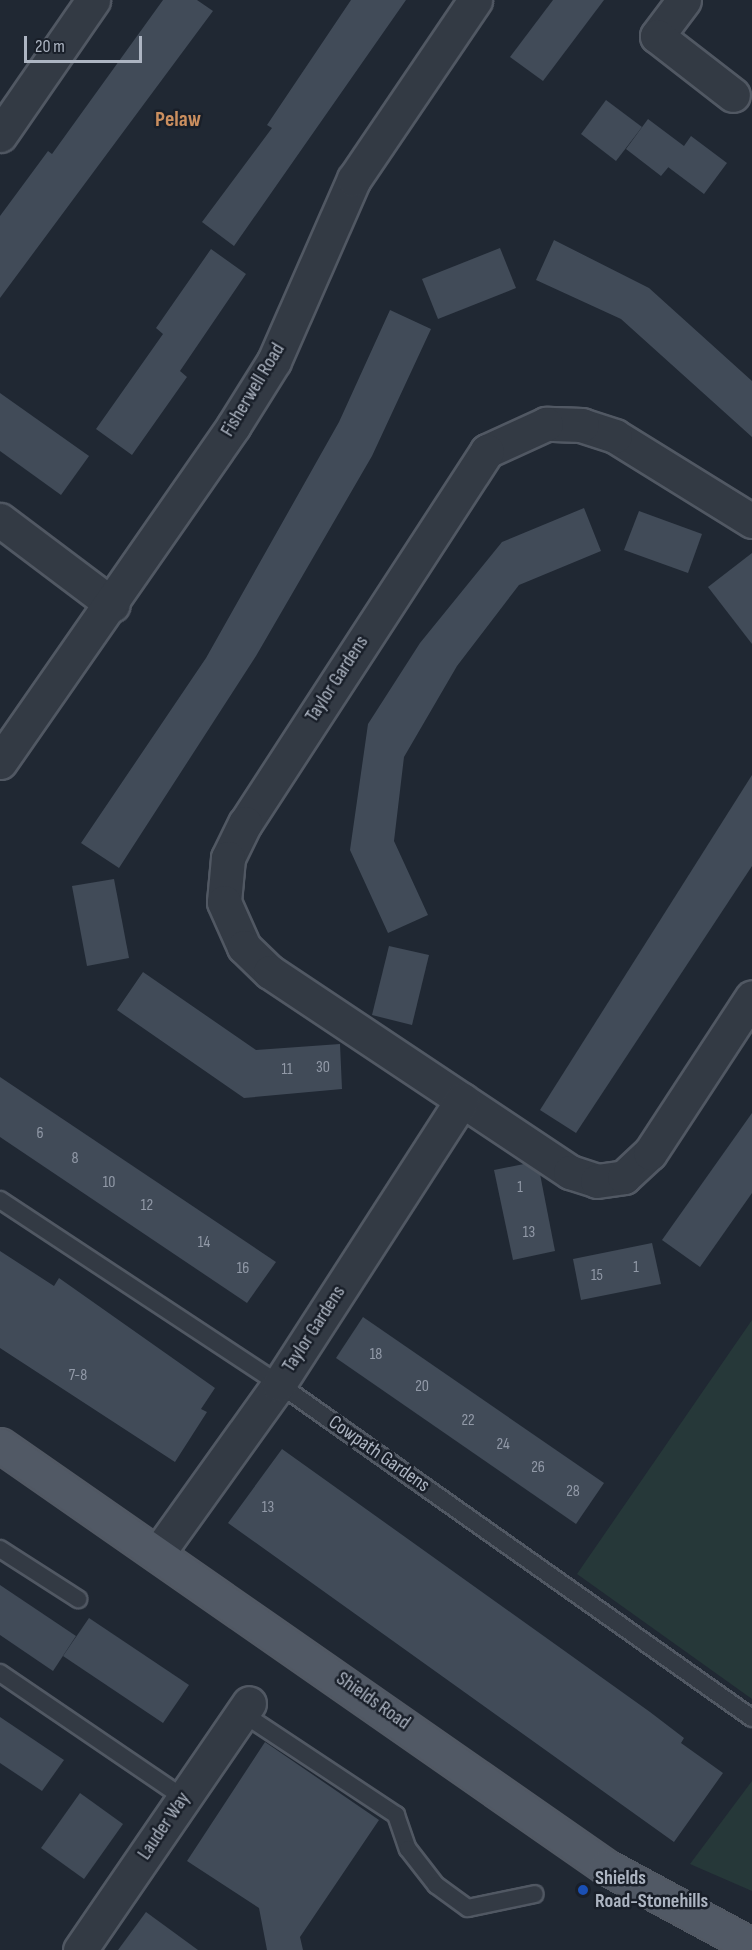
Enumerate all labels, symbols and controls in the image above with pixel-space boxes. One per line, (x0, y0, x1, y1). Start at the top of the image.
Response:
scale bar (27, 24, 146, 62)
text: 20 m (35, 36, 65, 57)
district label: Pelaw (155, 107, 201, 133)
street label: Fisherwell Road (216, 339, 290, 441)
street label: Taylor Gardens (300, 631, 374, 727)
house number: 30 (316, 1058, 330, 1078)
house number: 11 (281, 1060, 293, 1080)
house number: 6 (36, 1124, 44, 1144)
house number: 8 (71, 1149, 79, 1169)
house number: 10 (103, 1173, 115, 1193)
house number: 1 (517, 1178, 523, 1198)
house number: 12 (141, 1196, 153, 1216)
house number: 13 (523, 1223, 535, 1243)
house number: 14 (198, 1233, 210, 1253)
house number: 1 (633, 1258, 639, 1278)
house number: 16 (237, 1259, 249, 1279)
house number: 15 (591, 1266, 603, 1286)
street label: Taylor Gardens (277, 1281, 351, 1377)
house number: 18 (370, 1345, 382, 1365)
house number: 7-8 (69, 1366, 87, 1386)
house number: 20 (415, 1377, 429, 1397)
street label: Cowpath Gardens (324, 1410, 434, 1498)
house number: 22 (461, 1411, 475, 1431)
house number: 24 (496, 1435, 510, 1455)
house number: 26 (531, 1458, 545, 1478)
house number: 28 (566, 1482, 580, 1502)
house number: 13 (262, 1498, 274, 1518)
street label: Shields Road (331, 1667, 415, 1735)
street label: Lauder Way (133, 1788, 195, 1864)
place label: Shields Road-Stonehills (595, 1866, 708, 1913)
marker: Shields Road-Stonehills (576, 1883, 590, 1897)

